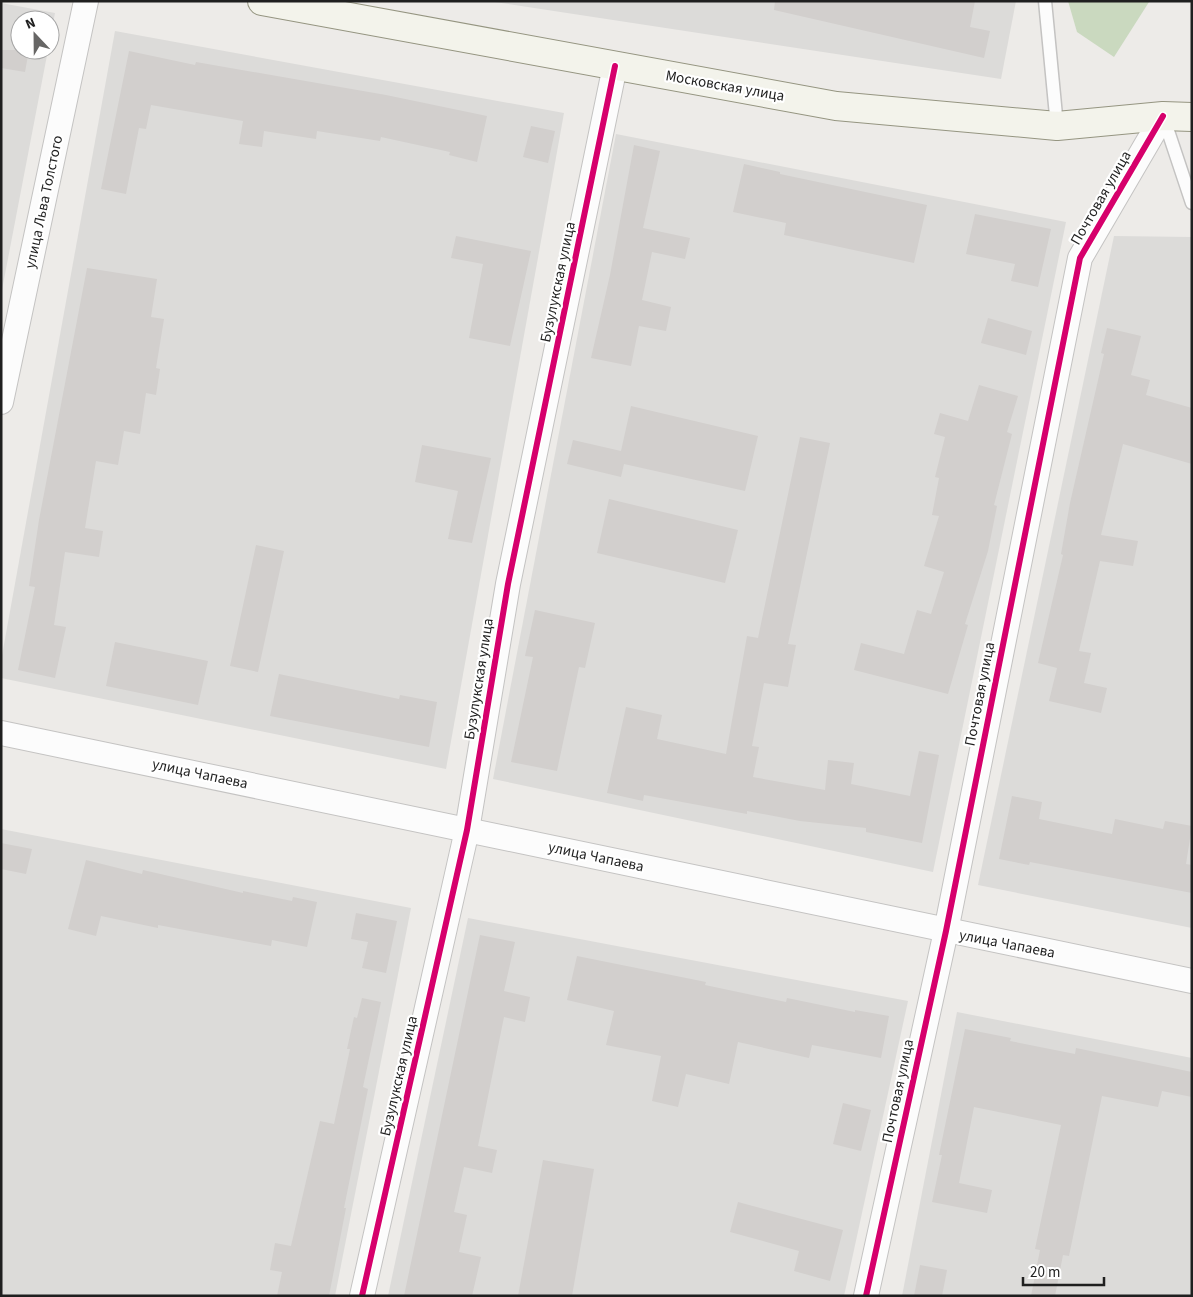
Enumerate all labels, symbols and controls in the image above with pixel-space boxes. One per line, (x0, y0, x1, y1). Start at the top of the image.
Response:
north arrow (10, 10, 60, 60)
text: N (22, 13, 39, 35)
street label: Московская улица (664, 65, 786, 107)
street label: улица Льва Толстого (20, 133, 68, 271)
street label: Почтовая улица (1066, 147, 1136, 249)
street label: Бузулукская улица (535, 220, 581, 344)
street label: Бузулукская улица (459, 617, 499, 741)
street label: Почтовая улица (960, 640, 1000, 748)
street label: улица Чапаева (150, 754, 250, 794)
street label: улица Чапаева (546, 837, 646, 877)
street label: улица Чапаева (957, 924, 1057, 964)
street label: Бузулукская улица (375, 1014, 423, 1138)
street label: Почтовая улица (877, 1037, 919, 1145)
scale bar (1023, 1254, 1104, 1286)
text: 20 m (1030, 1262, 1060, 1283)

